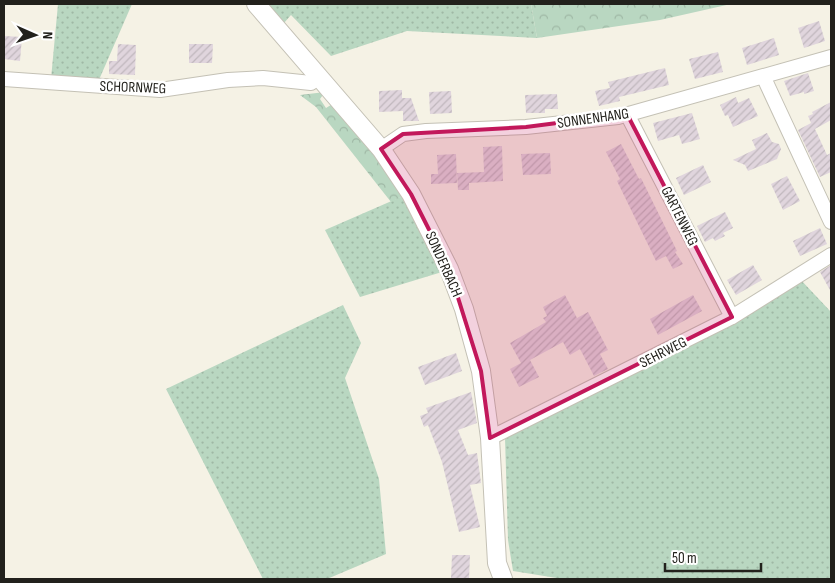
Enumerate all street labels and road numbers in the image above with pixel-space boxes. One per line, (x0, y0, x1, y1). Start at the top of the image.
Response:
street label: SCHORNWEG (99, 77, 167, 98)
street label: SONNENHANG (556, 104, 630, 133)
street label: GARTENWEG (657, 183, 703, 249)
street label: SONDERBACH (421, 228, 466, 300)
street label: SEHRWEG (636, 333, 690, 372)

